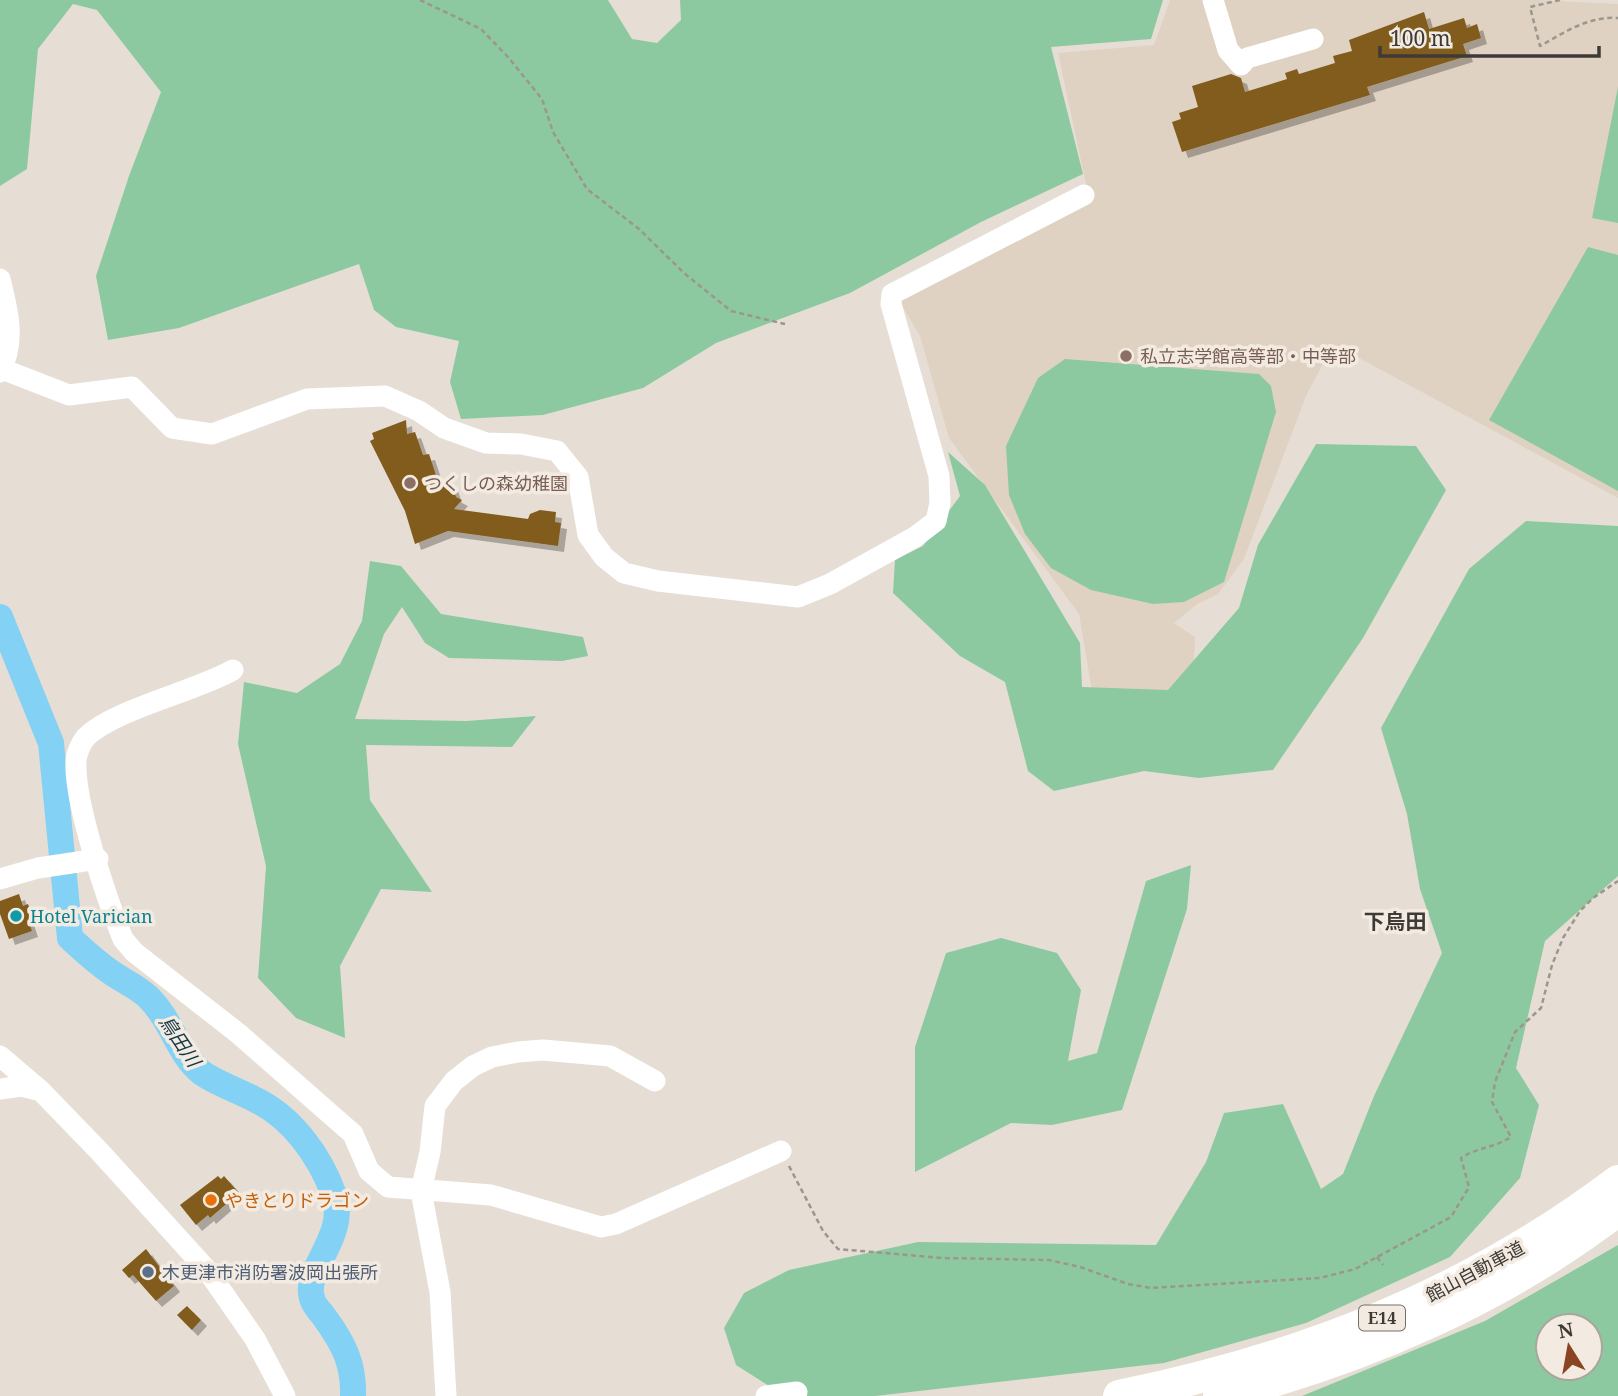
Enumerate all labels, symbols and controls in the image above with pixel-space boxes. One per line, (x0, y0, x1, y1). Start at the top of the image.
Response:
scale bar (1380, 14, 1599, 58)
text: 100 m (1390, 24, 1451, 52)
place label: 私立志学館高等部・中等部 (1140, 344, 1356, 368)
marker: 私立志学館高等部・中等部 (1118, 348, 1134, 364)
place label: つくしの森幼稚園 (424, 471, 568, 495)
marker: つくしの森幼稚園 (402, 475, 418, 491)
place label: Hotel Varician (30, 904, 153, 928)
district label: 下烏田 (1364, 907, 1427, 935)
marker: Hotel Varician (8, 908, 24, 924)
water label: 鳥田川 (153, 1010, 208, 1074)
place label: やきとりドラゴン (225, 1188, 369, 1212)
marker: やきとりドラゴン (203, 1192, 219, 1208)
street label: 館山自動車道 (1422, 1235, 1528, 1307)
place label: 木更津市消防署波岡出張所 (162, 1260, 378, 1284)
marker: 木更津市消防署波岡出張所 (140, 1264, 156, 1280)
road number: E14 (1359, 1306, 1405, 1330)
north arrow (1534, 1312, 1604, 1382)
text: N (1556, 1316, 1576, 1345)

